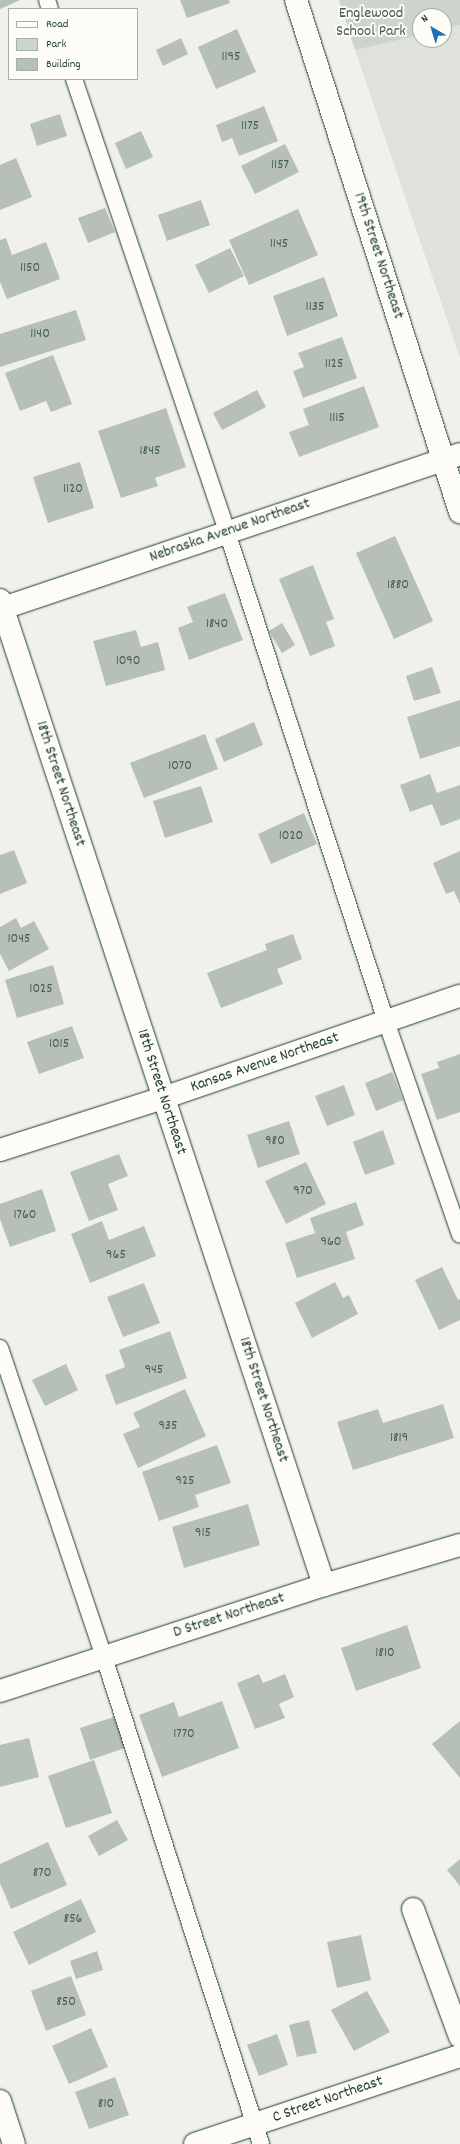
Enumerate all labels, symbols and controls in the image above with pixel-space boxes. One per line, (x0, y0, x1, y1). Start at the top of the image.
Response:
park label: Englewood School Park (336, 4, 406, 42)
legend (8, 8, 138, 80)
north arrow (412, 8, 452, 48)
text: N (418, 11, 432, 27)
text: Road (46, 16, 68, 33)
text: Park (46, 36, 66, 53)
house number: 1195 (221, 49, 241, 65)
text: Building (46, 56, 81, 73)
house number: 1175 (241, 118, 259, 134)
house number: 1157 (271, 157, 289, 173)
street label: 19th Street Northeast (349, 190, 407, 322)
house number: 1145 (270, 236, 288, 252)
house number: 1150 (20, 260, 40, 276)
house number: 1135 (306, 299, 324, 315)
house number: 1140 (30, 326, 50, 342)
house number: 1125 (325, 356, 343, 372)
house number: 1115 (329, 410, 345, 426)
house number: 1845 (140, 443, 160, 459)
house number: 1120 (63, 481, 83, 497)
street label: Nebraska Avenue Northeast (147, 494, 313, 568)
house number: 1880 (387, 577, 409, 593)
house number: 1840 (206, 616, 228, 632)
house number: 1090 (116, 653, 140, 669)
street label: 18th Street Northeast (31, 719, 89, 849)
house number: 1070 (168, 758, 192, 774)
house number: 1020 (279, 828, 303, 844)
house number: 1045 (8, 931, 30, 947)
house number: 1025 (29, 981, 53, 997)
street label: 18th Street Northeast (132, 1027, 190, 1157)
street label: Kansas Avenue Northeast (188, 1029, 342, 1097)
house number: 1015 (49, 1036, 69, 1052)
house number: 980 (265, 1133, 285, 1149)
house number: 970 (293, 1183, 313, 1199)
house number: 1760 (14, 1207, 36, 1223)
house number: 960 (321, 1234, 341, 1250)
house number: 965 (106, 1247, 126, 1263)
street label: 18th Street Northeast (234, 1335, 292, 1465)
house number: 945 (145, 1362, 163, 1378)
house number: 935 (158, 1418, 178, 1434)
house number: 1819 (390, 1430, 408, 1446)
house number: 925 (175, 1473, 195, 1489)
house number: 915 (195, 1525, 211, 1541)
street label: D Street Northeast (171, 1589, 287, 1643)
house number: 1810 (375, 1645, 395, 1661)
house number: 1770 (173, 1726, 195, 1742)
house number: 870 (33, 1865, 51, 1881)
house number: 856 (64, 1911, 82, 1927)
house number: 850 (56, 1994, 76, 2010)
street label: C Street Northeast (270, 2072, 386, 2128)
house number: 810 (98, 2096, 114, 2112)

